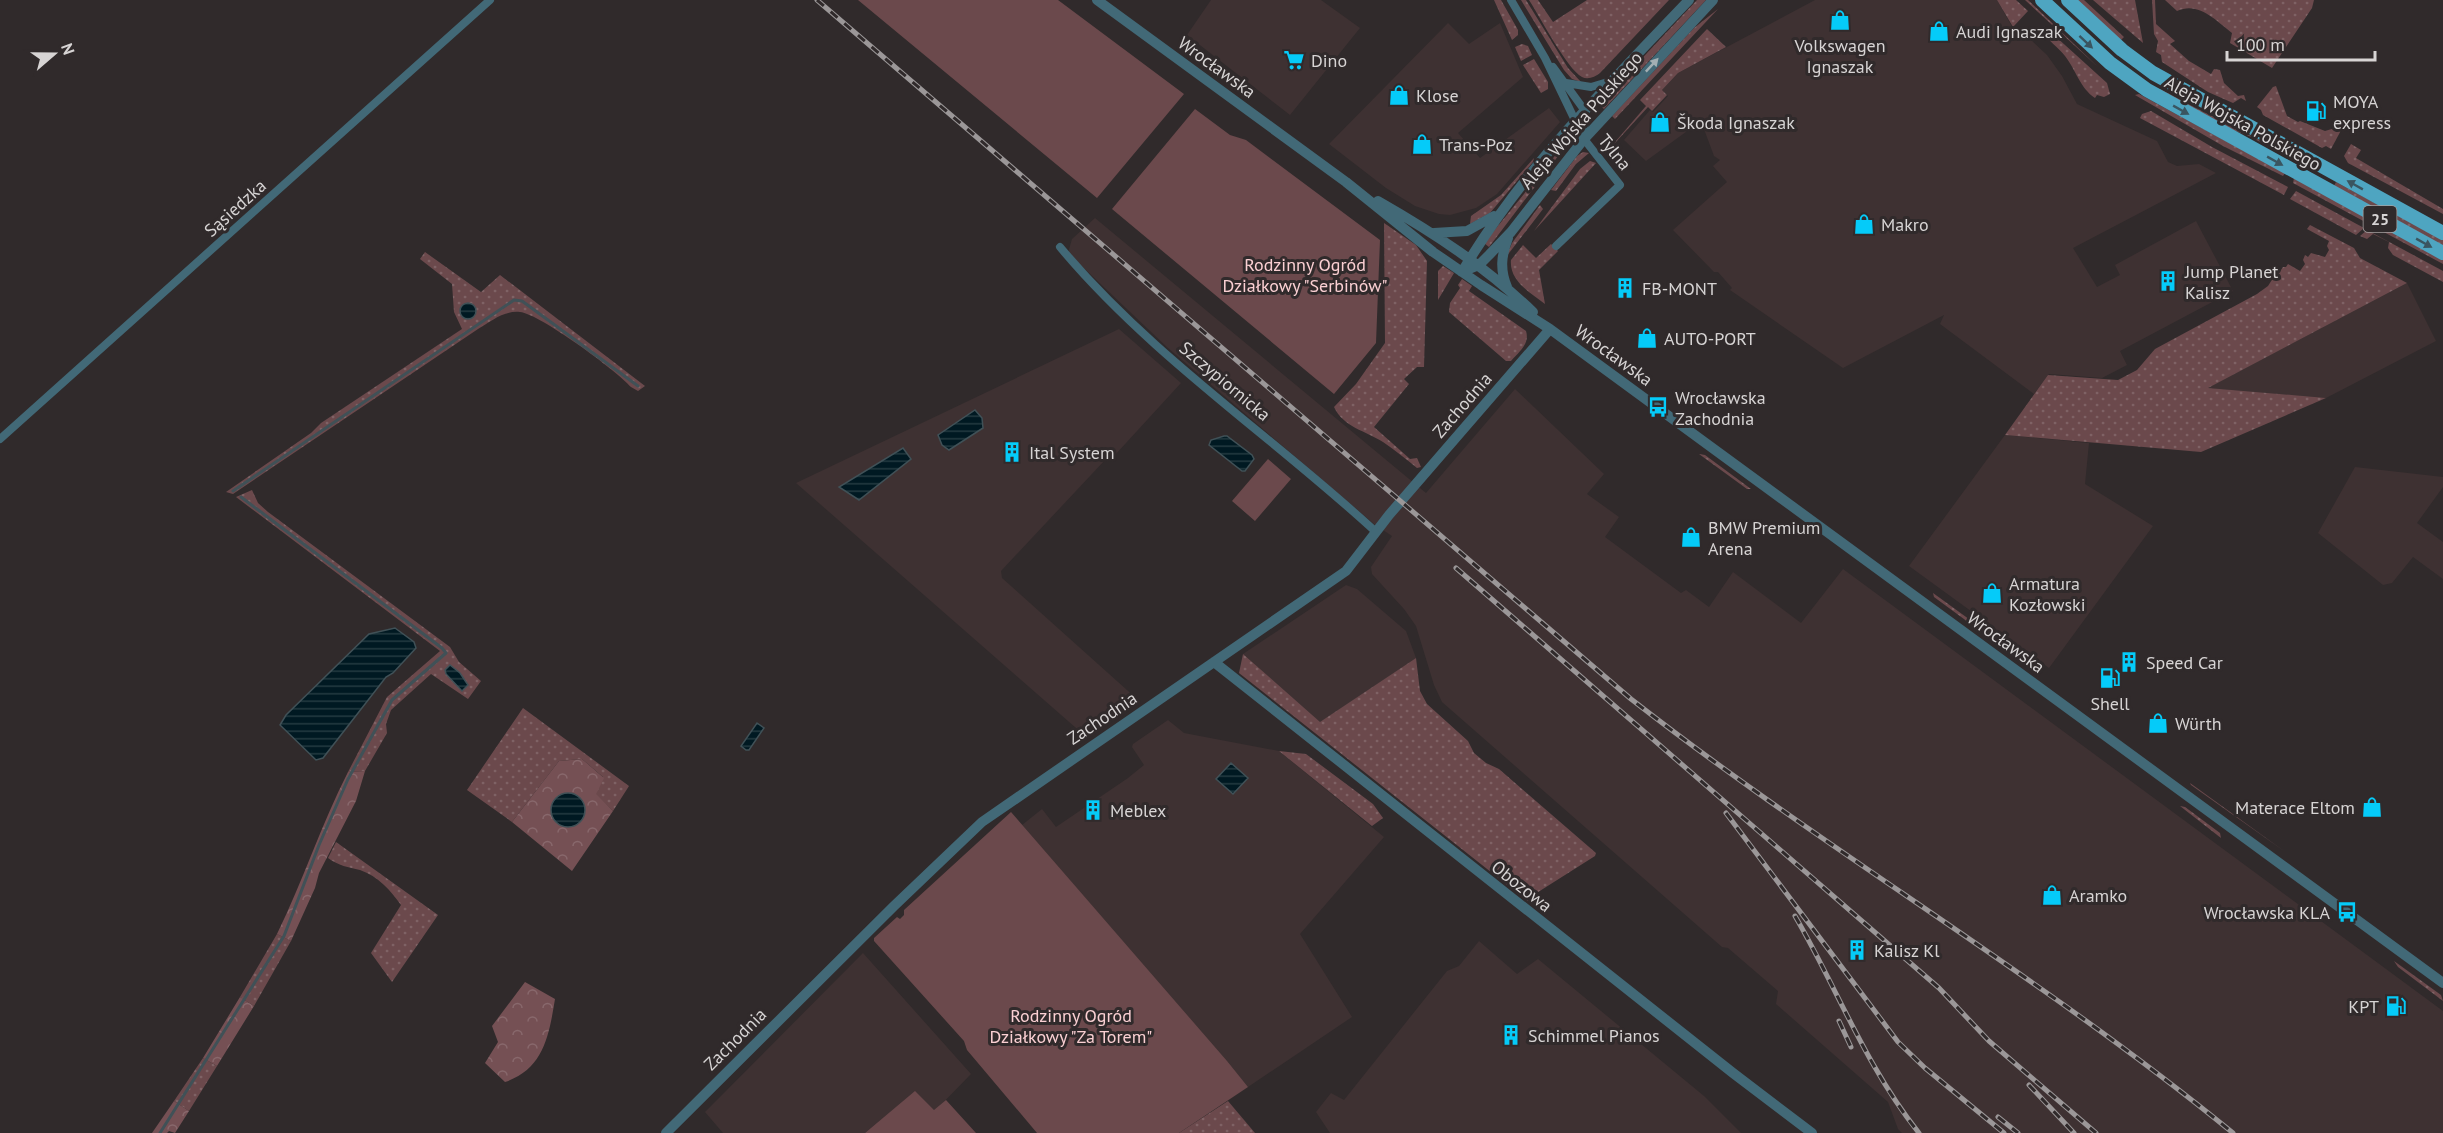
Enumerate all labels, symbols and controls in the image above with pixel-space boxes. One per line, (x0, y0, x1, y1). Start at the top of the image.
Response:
shop icon: Volkswagen Ignaszak (1828, 8, 1852, 32)
shop icon: Audi Ignaszak (1927, 19, 1951, 43)
place label: Audi Ignaszak (1956, 20, 2063, 43)
north arrow (24, 24, 84, 84)
scale bar (2227, 24, 2376, 62)
street label: Wrocławska (1174, 31, 1260, 103)
text: 100 m (2236, 33, 2285, 56)
place label: Volkswagen Ignaszak (1793, 34, 1886, 78)
one-way arrow (2079, 35, 2094, 49)
text: N (57, 41, 79, 57)
street label: Aleja Wojska Polskiego (1515, 46, 1647, 194)
supermarket icon: Dino (1282, 48, 1306, 72)
place label: Dino (1311, 49, 1347, 72)
one-way arrow (1645, 58, 1659, 73)
street label: Aleja Wojska Polskiego (2161, 70, 2325, 176)
shop icon: Klose (1387, 83, 1411, 107)
place label: Klose (1416, 84, 1459, 107)
place label: MOYA express (2333, 90, 2391, 134)
fuel station icon: MOYA express (2304, 99, 2328, 123)
one-way arrow (2173, 105, 2190, 115)
shop icon: Škoda Ignaszak (1648, 110, 1672, 134)
place label: Škoda Ignaszak (1677, 111, 1795, 134)
street label: Tylna (1593, 129, 1637, 175)
shop icon: Trans-Poz (1410, 132, 1434, 156)
place label: Trans-Poz (1439, 133, 1513, 156)
one-way arrow (2266, 156, 2283, 166)
street label: Sąsiedzka (199, 174, 271, 242)
one-way arrow (2346, 180, 2363, 190)
road number: 25 (2364, 206, 2396, 232)
shop icon: Makro (1852, 212, 1876, 236)
place label: Makro (1881, 213, 1929, 236)
one-way arrow (2416, 238, 2433, 248)
park label: Rodzinny Ogród Działkowy "Serbinów" (1223, 253, 1387, 297)
place label: Jump Planet Kalisz (2184, 260, 2278, 304)
building icon: Jump Planet Kalisz (2156, 269, 2180, 293)
building icon: FB-MONT (1613, 276, 1637, 300)
place label: FB-MONT (1642, 277, 1717, 300)
street label: Wrocławska (1571, 319, 1657, 391)
shop icon: AUTO-PORT (1635, 326, 1659, 350)
place label: AUTO-PORT (1664, 327, 1756, 350)
street label: Szczypiornicka (1175, 336, 1275, 426)
street label: Zachodnia (1427, 368, 1497, 442)
place label: Wrocławska Zachodnia (1675, 386, 1766, 430)
bus stop icon: Wrocławska Zachodnia (1646, 395, 1670, 419)
building icon: Ital System (1000, 440, 1024, 464)
place label: Ital System (1029, 441, 1115, 464)
place label: BMW Premium Arena (1708, 516, 1820, 560)
shop icon: BMW Premium Arena (1679, 525, 1703, 549)
place label: Armatura Kozłowski (2009, 572, 2085, 616)
shop icon: Armatura Kozłowski (1980, 581, 2004, 605)
street label: Wrocławska (1963, 606, 2049, 678)
building icon: Speed Car (2117, 650, 2141, 674)
place label: Speed Car (2146, 651, 2223, 674)
fuel station icon: Shell (2098, 666, 2122, 690)
street label: Zachodnia (1063, 686, 1141, 750)
place label: Shell (2090, 692, 2130, 715)
shop icon: Würth (2146, 711, 2170, 735)
place label: Würth (2175, 712, 2222, 735)
shop icon: Materace Eltom (2360, 795, 2384, 819)
place label: Materace Eltom (2235, 796, 2355, 819)
building icon: Meblex (1081, 798, 1105, 822)
place label: Meblex (1110, 799, 1166, 822)
street label: Obozowa (1487, 855, 1557, 917)
shop icon: Aramko (2040, 883, 2064, 907)
place label: Aramko (2069, 884, 2127, 907)
bus stop icon: Wrocławska KLA (2335, 900, 2359, 924)
place label: Wrocławska KLA (2204, 901, 2330, 924)
building icon: Kalisz Kl (1845, 938, 1869, 962)
place label: Kalisz Kl (1874, 939, 1940, 962)
fuel station icon: KPT (2384, 994, 2408, 1018)
place label: KPT (2348, 995, 2379, 1018)
street label: Zachodnia (699, 1003, 771, 1075)
park label: Rodzinny Ogród Działkowy "Za Torem" (990, 1004, 1152, 1048)
building icon: Schimmel Pianos (1499, 1023, 1523, 1047)
place label: Schimmel Pianos (1528, 1024, 1660, 1047)

